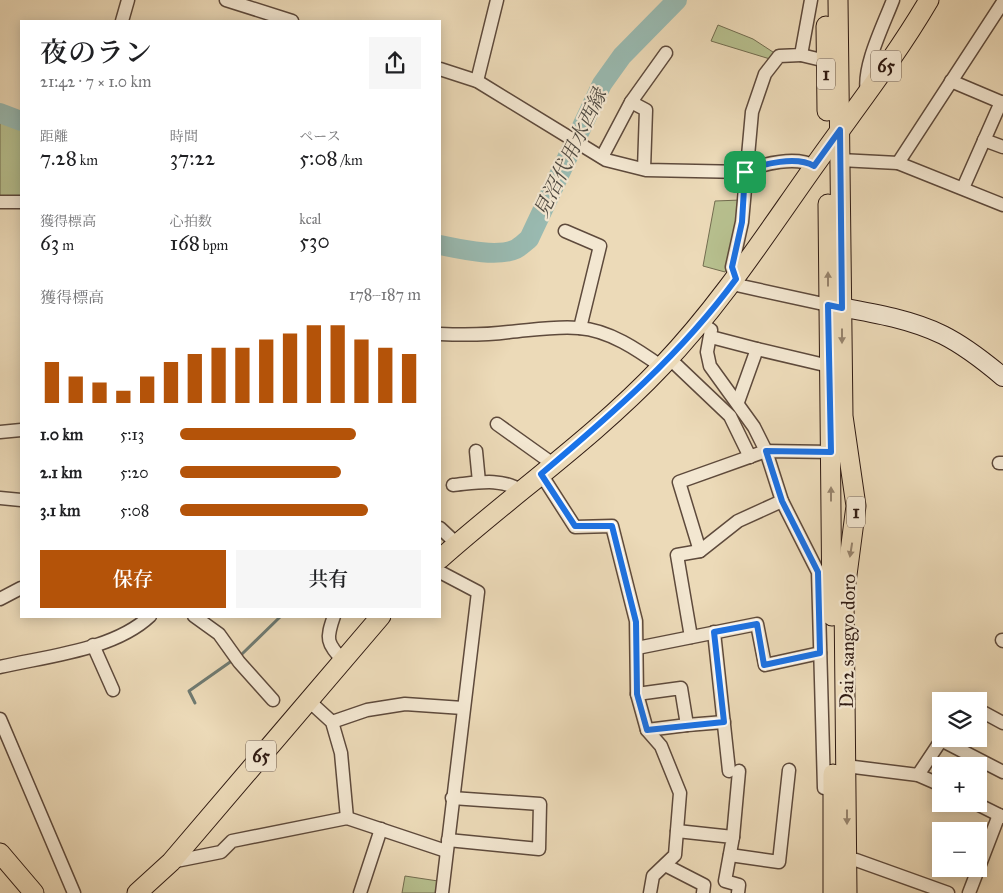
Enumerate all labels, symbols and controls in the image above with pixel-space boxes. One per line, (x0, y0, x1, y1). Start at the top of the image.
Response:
text: 夜のラン (40, 35, 152, 70)
button: share (369, 37, 421, 89)
road number: 65 (871, 50, 901, 82)
road number: 1 (817, 59, 835, 90)
text: 21:42 · 7 × 1.0 km (40, 72, 151, 91)
water label: 見沼代用水西縁 (529, 83, 612, 221)
text: 距離 (40, 128, 68, 145)
text: 時間 (170, 128, 198, 145)
text: ペース (299, 128, 341, 145)
text: 7.28 (40, 145, 77, 171)
text: 37:22 (170, 145, 215, 171)
text: 5:08 (299, 145, 338, 171)
pin (724, 151, 766, 193)
text: km (77, 152, 98, 169)
text: /km (338, 152, 363, 169)
icon: arrive (731, 158, 759, 186)
text: kcal (299, 211, 321, 228)
text: 獲得標高 (40, 213, 96, 230)
text: 心拍数 (170, 213, 212, 230)
text: 530 (299, 228, 330, 254)
text: 63 (40, 230, 59, 256)
text: 168 (170, 230, 200, 256)
text: m (59, 237, 74, 254)
text: bpm (200, 237, 228, 254)
one-way arrow (824, 271, 832, 287)
text: 178–187 m (349, 285, 421, 304)
text: 獲得標高 (40, 288, 104, 307)
one-way arrow (838, 329, 846, 345)
text: 1.0 km (40, 425, 83, 444)
text: 5:13 (120, 425, 144, 444)
text: 2.1 km (40, 463, 82, 482)
text: 5:20 (120, 463, 149, 482)
one-way arrow (827, 486, 835, 502)
road number: 1 (847, 497, 865, 528)
text: 3.1 km (40, 501, 80, 520)
text: 5:08 (120, 501, 149, 520)
one-way arrow (846, 542, 854, 558)
button: 保存 (40, 550, 226, 608)
button: 共有 (236, 550, 421, 608)
street label: Dai2 sangyo doro (835, 573, 861, 708)
map controls (932, 692, 987, 877)
button: layers (932, 692, 987, 747)
road number: 65 (246, 740, 276, 771)
button: + (932, 757, 987, 812)
one-way arrow (843, 809, 851, 825)
button: − (932, 822, 987, 877)

